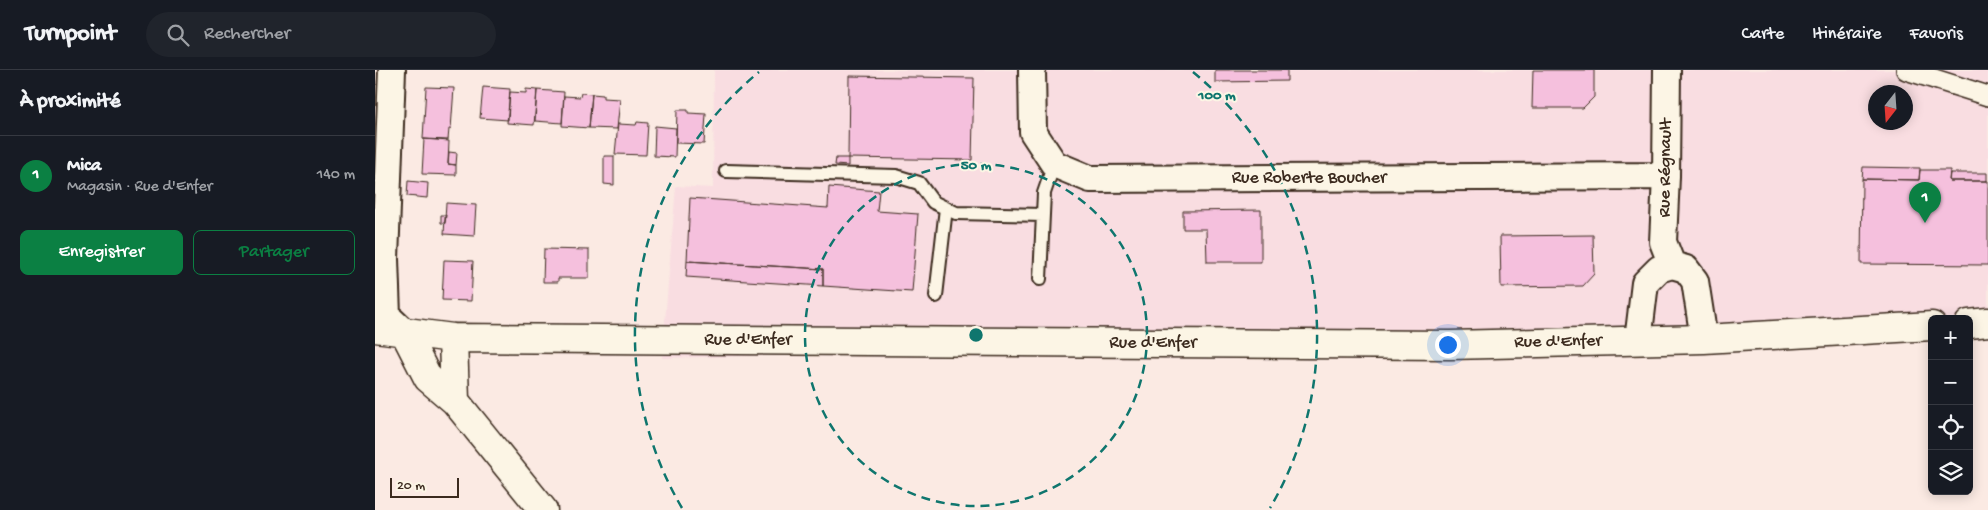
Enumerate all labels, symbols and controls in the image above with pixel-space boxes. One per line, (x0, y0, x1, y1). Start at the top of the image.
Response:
search box (146, 12, 496, 57)
text: Turnpoint (25, 20, 116, 49)
icon: search (164, 21, 192, 49)
text: Rechercher (204, 23, 290, 46)
text: Carte (1741, 24, 1784, 45)
text: Itinéraire (1812, 24, 1882, 45)
text: Favoris (1910, 24, 1963, 45)
north arrow (1868, 85, 1913, 130)
text: 100 m (1197, 87, 1236, 105)
text: À proximité (20, 90, 121, 115)
street label: Rue Régnault (1655, 117, 1677, 218)
text: Mica (67, 155, 101, 178)
text: 50 m (961, 157, 992, 175)
text: 1 (33, 166, 39, 185)
text: 140 m (317, 166, 355, 185)
street label: Rue Roberte Boucher (1232, 168, 1388, 189)
text: Magasin · Rue d'Enfer (67, 178, 212, 197)
pin: 1 (1909, 182, 1941, 223)
button: Enregistrer (20, 230, 183, 275)
button: Partager (193, 230, 355, 275)
map controls (1928, 315, 1973, 495)
button: + (1928, 315, 1973, 360)
centre of rings (967, 326, 985, 344)
street label: Rue d'Enfer (704, 330, 793, 351)
street label: Rue d'Enfer (1514, 331, 1604, 353)
your location (1435, 332, 1461, 358)
street label: Rue d'Enfer (1109, 333, 1198, 354)
button: − (1928, 360, 1973, 405)
button: locate (1928, 405, 1973, 450)
button: layers (1928, 450, 1973, 495)
scale bar (390, 475, 459, 498)
text: 20 m (397, 478, 425, 495)

